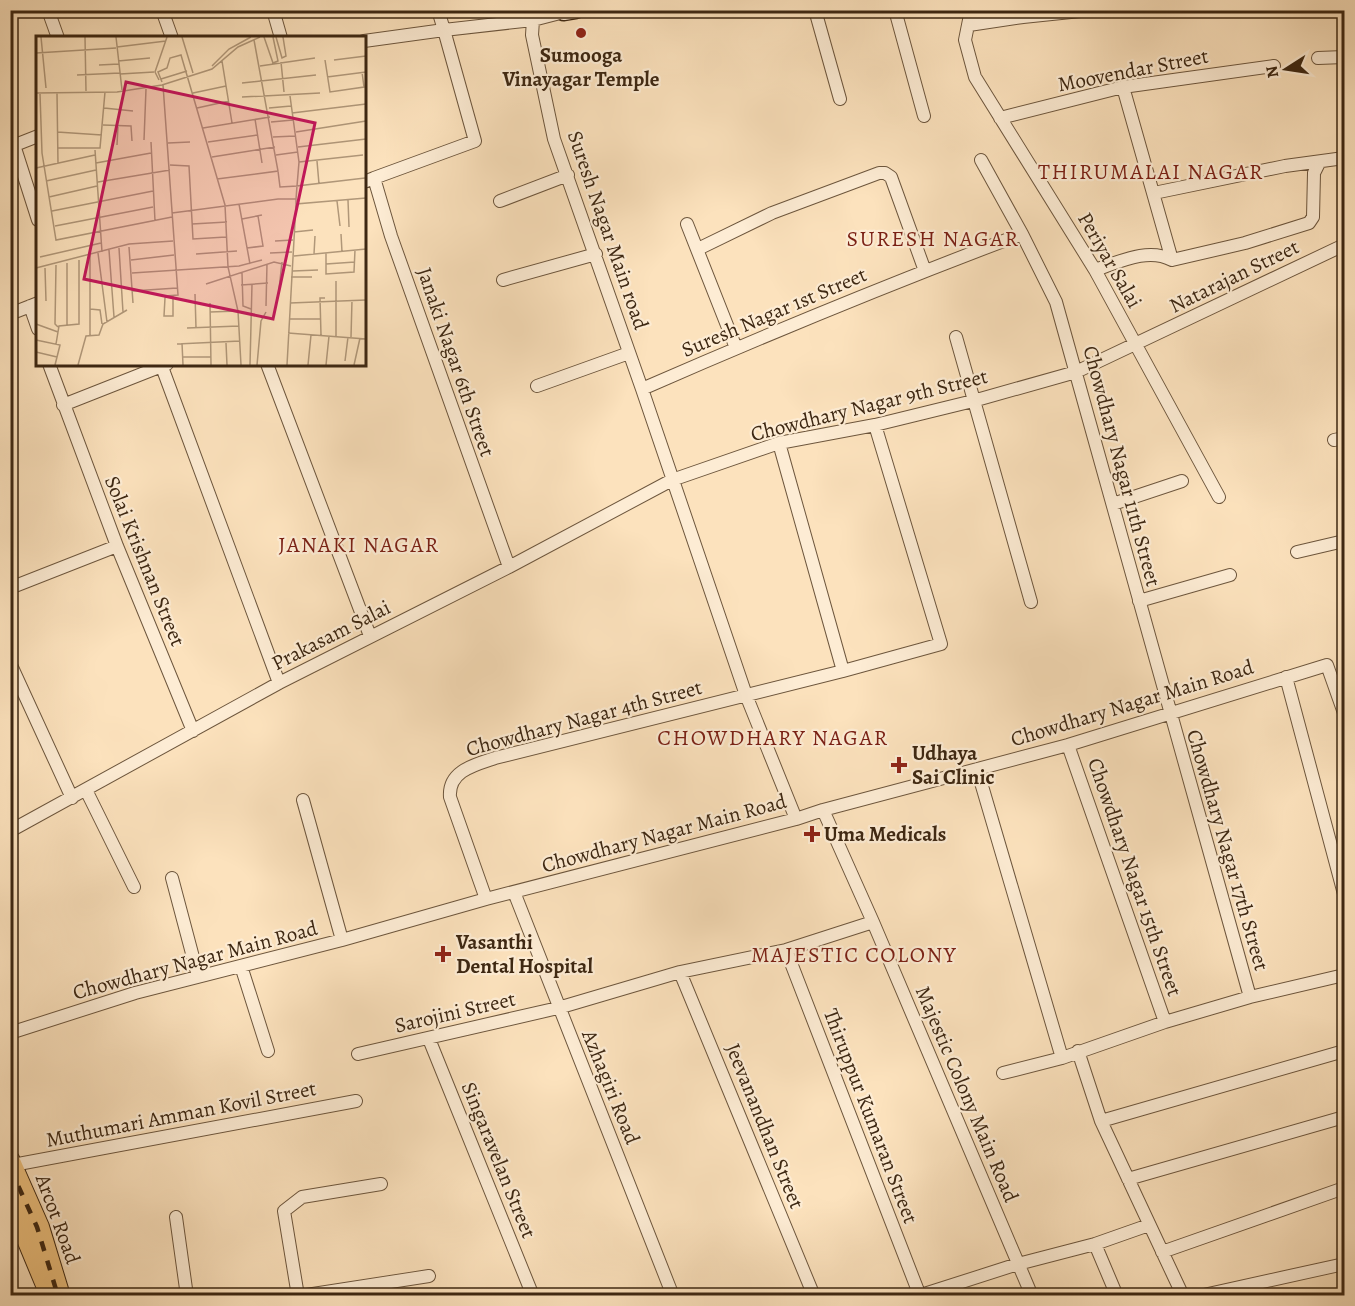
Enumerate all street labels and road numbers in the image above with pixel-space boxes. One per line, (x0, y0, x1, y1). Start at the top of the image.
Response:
street label: Moovendar Street (1055, 42, 1211, 98)
street label: Suresh Nagar Main road (561, 127, 655, 334)
street label: Periyar Salai (1071, 207, 1149, 313)
street label: Natarajan Street (1164, 232, 1304, 320)
street label: Suresh Nagar 1st Street (677, 260, 871, 364)
street label: Janaki Nagar 6th Street (411, 264, 502, 460)
street label: Chowdhary Nagar 11th Street (1076, 343, 1168, 590)
street label: Chowdhary Nagar 9th Street (748, 362, 990, 448)
street label: Solai Krishnan Street (98, 472, 192, 650)
street label: Prakasam Salai (267, 593, 395, 677)
street label: Chowdhary Nagar Main Road (1007, 652, 1258, 753)
street label: Chowdhary Nagar 4th Street (463, 673, 705, 763)
street label: Chowdhary Nagar 17th Street (1180, 726, 1276, 974)
street label: Chowdhary Nagar 15th Street (1081, 754, 1189, 1000)
street label: Chowdhary Nagar Main Road (538, 787, 790, 879)
street label: Chowdhary Nagar Main Road (69, 914, 321, 1006)
street label: Majestic Colony Main Road (909, 982, 1026, 1207)
street label: Sarojini Street (392, 984, 518, 1039)
street label: Thiruppur Kumaran Street (817, 1004, 925, 1228)
street label: Azhagiri Road (575, 1025, 647, 1149)
street label: Jeevanandhan Street (719, 1039, 811, 1213)
street label: Muthumari Amman Kovil Street (43, 1074, 319, 1154)
street label: Singaravelan Street (455, 1078, 543, 1242)
street label: Arcot Road (29, 1169, 87, 1268)

